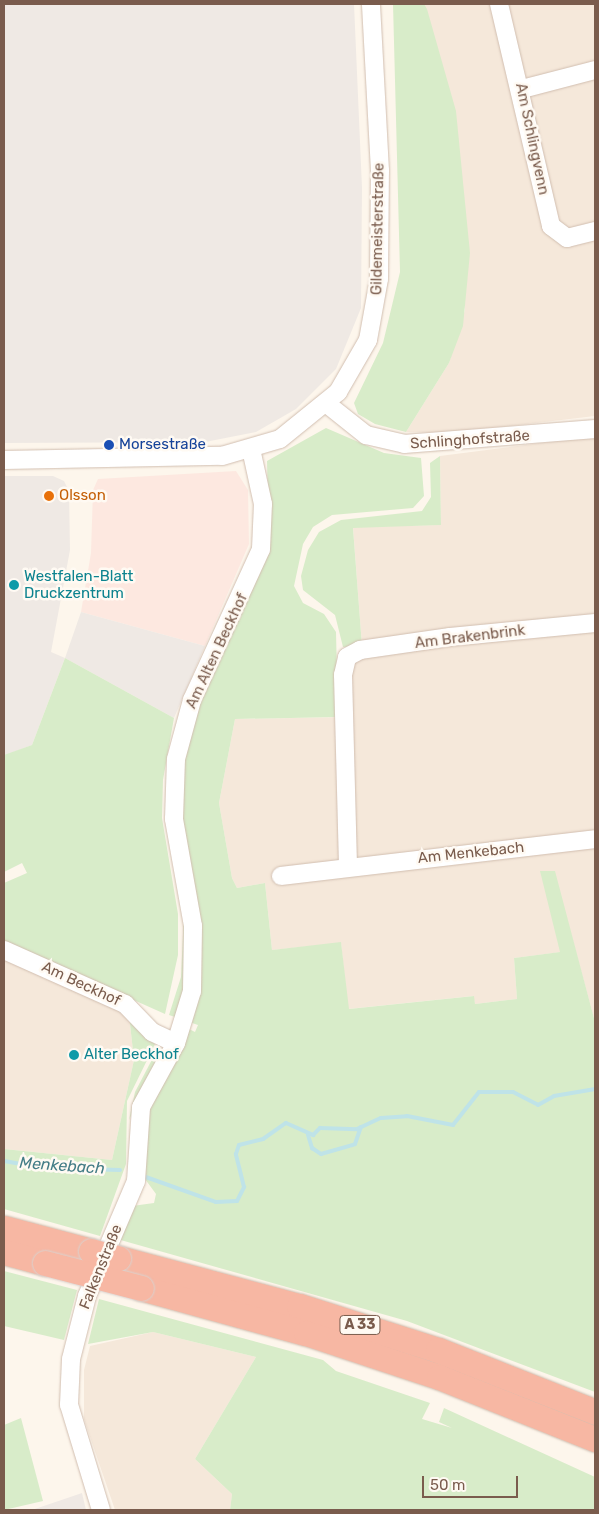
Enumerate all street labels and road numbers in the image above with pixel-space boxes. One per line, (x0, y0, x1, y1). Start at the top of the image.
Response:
street label: Am Schlingvenn (511, 82, 553, 196)
street label: Gildemeisterstraße (368, 163, 388, 295)
street label: Schlinghofstraße (409, 427, 531, 453)
street label: Am Alten Beckhof (182, 590, 252, 712)
street label: Am Brakenbrink (414, 621, 526, 653)
street label: Am Menkebach (417, 838, 525, 868)
street label: Am Beckhof (39, 958, 123, 1010)
street label: Falkenstraße (76, 1222, 126, 1312)
road number: A 33 (339, 1314, 381, 1336)

